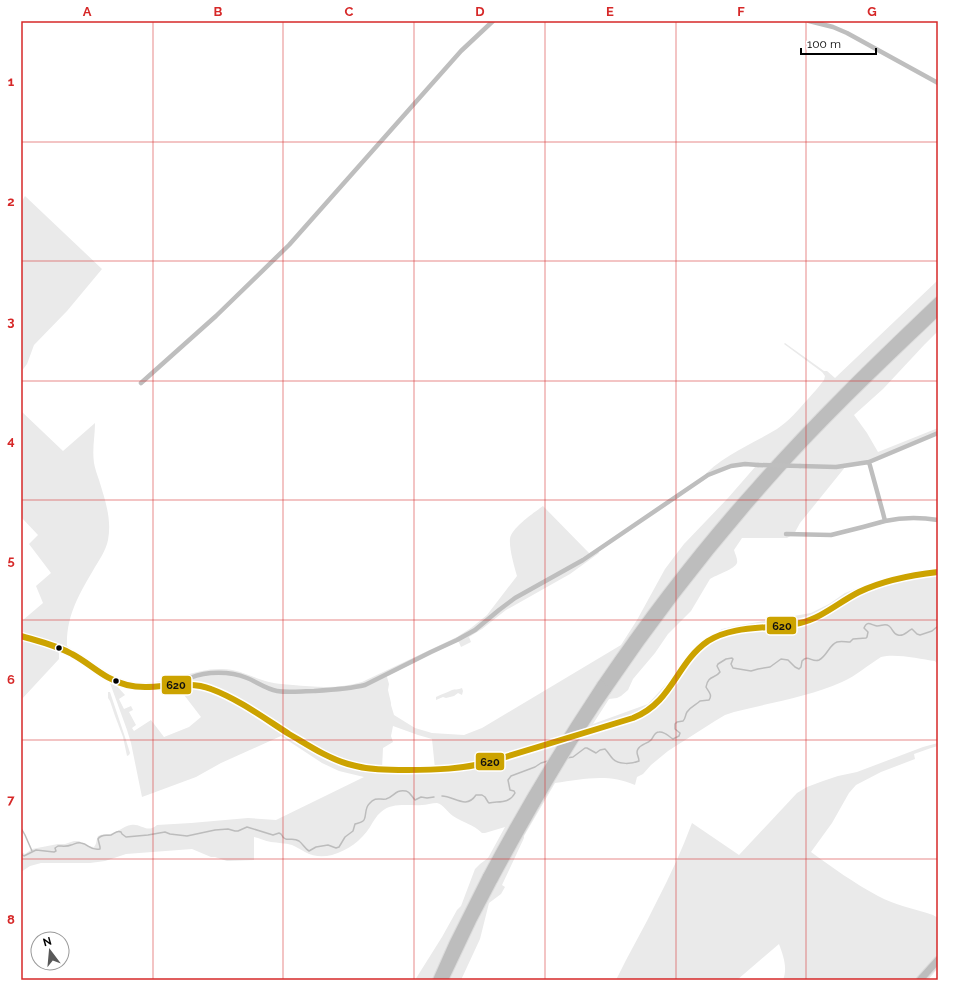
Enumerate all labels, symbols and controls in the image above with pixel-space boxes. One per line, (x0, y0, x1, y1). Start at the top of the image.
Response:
text: A (83, 4, 92, 19)
text: B (214, 4, 223, 19)
text: C (345, 4, 354, 19)
text: D (475, 4, 485, 19)
text: E (606, 4, 614, 19)
text: F (737, 4, 745, 19)
text: G (867, 4, 877, 19)
scale bar (801, 30, 876, 56)
text: 100 m (807, 37, 841, 51)
text: 1 (8, 74, 15, 89)
text: 2 (7, 194, 15, 209)
text: 3 (7, 314, 15, 329)
text: 4 (7, 433, 15, 448)
text: 5 (7, 553, 15, 568)
line badge: 620 (766, 616, 797, 635)
text: 620 (772, 620, 792, 633)
unlabelled marker (54, 643, 64, 653)
text: 6 (7, 672, 15, 687)
line badge: 620 (161, 675, 192, 695)
unlabelled marker (111, 676, 121, 686)
text: 620 (166, 679, 186, 692)
line badge: 620 (475, 752, 505, 771)
text: 620 (480, 756, 500, 769)
text: 7 (7, 792, 15, 807)
text: 8 (7, 912, 15, 927)
north arrow (30, 931, 70, 971)
text: N (42, 934, 53, 949)

